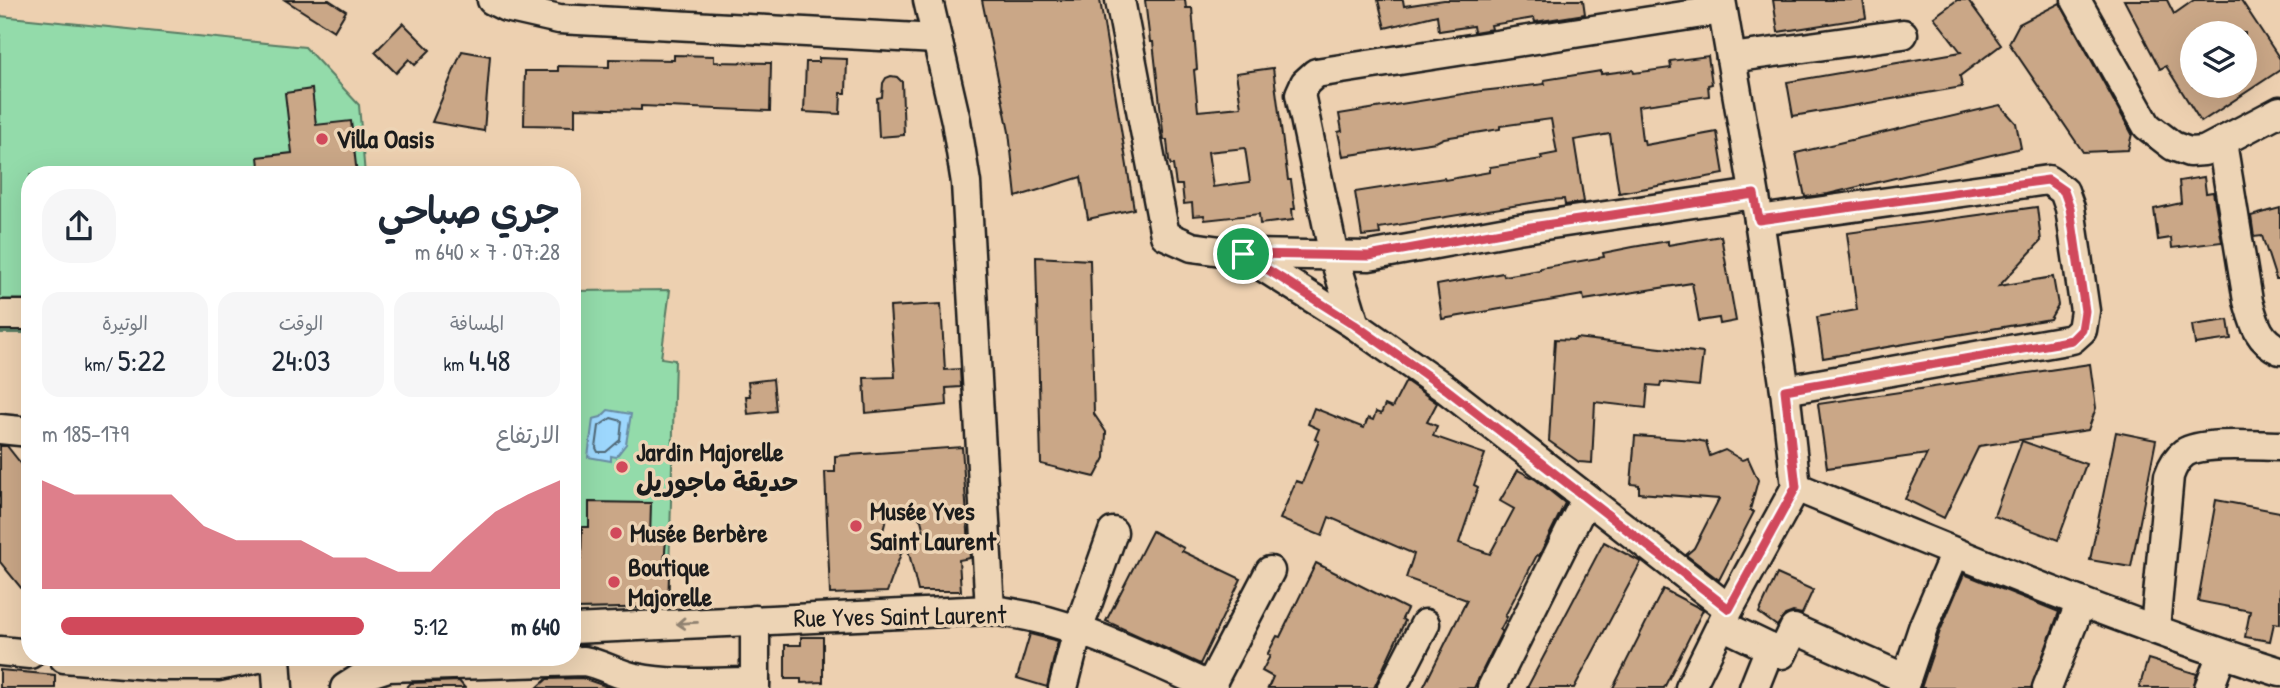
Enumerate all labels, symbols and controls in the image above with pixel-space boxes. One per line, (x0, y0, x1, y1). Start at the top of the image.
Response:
map controls (2180, 21, 2257, 98)
button: layers (2180, 21, 2257, 98)
place label: Villa Oasis (336, 121, 434, 156)
marker: Villa Oasis (314, 131, 330, 147)
text: جري صباحي (378, 184, 560, 236)
button: share (42, 189, 116, 263)
pin (1213, 224, 1273, 284)
icon: arrive (1224, 235, 1262, 273)
text: 07:28 · 7 × 640 m (415, 236, 560, 267)
text: الوتيرة (102, 310, 148, 336)
text: الوقت (279, 310, 323, 336)
text: المسافة (450, 310, 504, 336)
text: 5:22 (118, 340, 165, 380)
text: 24:03 (271, 340, 331, 380)
text: 4.48 (469, 340, 511, 380)
text: /km (85, 351, 118, 377)
text: km (443, 351, 469, 377)
text: 179–185 m (42, 418, 129, 449)
text: الارتفاع (496, 419, 560, 450)
place label: Jardin Majorelle حديقة ماجوريل (636, 434, 798, 499)
marker: Jardin Majorelle حديقة ماجوريل (614, 459, 630, 475)
place label: Musée Yves Saint Laurent (870, 493, 997, 558)
place label: Musée Berbère (630, 515, 768, 550)
marker: Musée Yves Saint Laurent (848, 518, 864, 534)
marker: Musée Berbère (608, 525, 624, 541)
place label: Boutique Majorelle (628, 549, 713, 614)
marker: Boutique Majorelle (606, 574, 622, 590)
street label: Rue Yves Saint Laurent (793, 596, 1008, 635)
text: 5:12 (414, 611, 448, 642)
text: 640 m (511, 611, 560, 642)
one-way arrow (676, 617, 699, 630)

